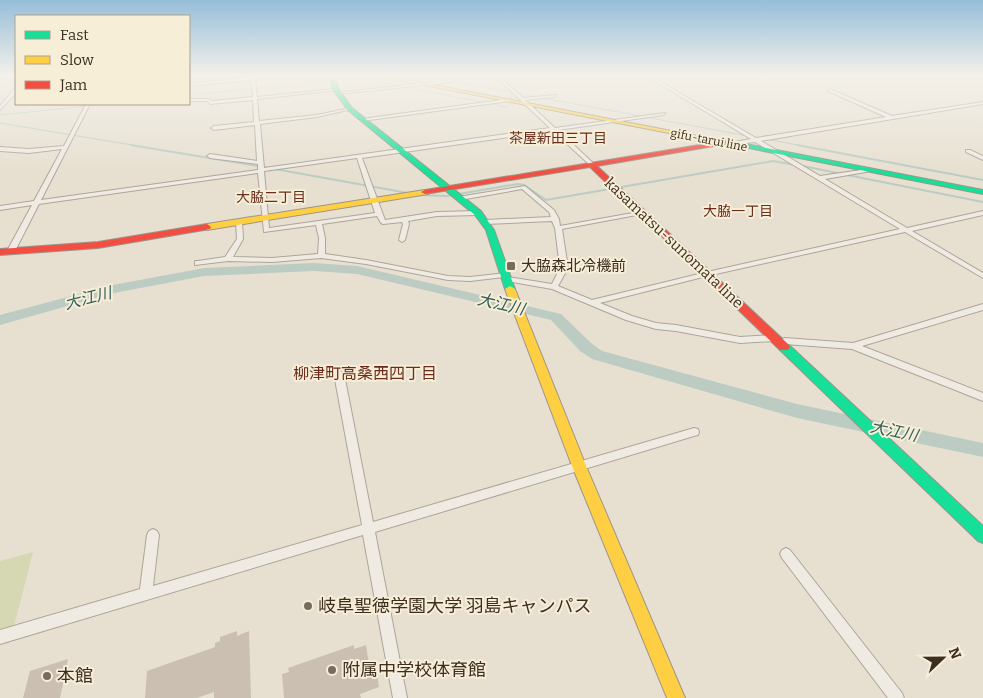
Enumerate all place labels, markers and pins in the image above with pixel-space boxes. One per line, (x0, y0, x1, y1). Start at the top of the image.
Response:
place label: 大脇森北冷機前 (521, 257, 626, 275)
marker: 大脇森北冷機前 (505, 260, 517, 272)
place label: 岐阜聖徳学園大学 羽島キャンパス (318, 595, 592, 617)
marker: 岐阜聖徳学園大学 羽島キャンパス (302, 600, 314, 612)
place label: 附属中学校体育館 (342, 659, 486, 681)
marker: 附属中学校体育館 (326, 664, 338, 676)
place label: 本館 (57, 665, 93, 687)
marker: 本館 (41, 670, 53, 682)

